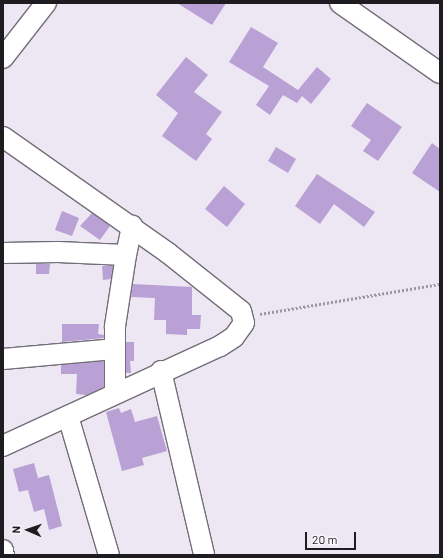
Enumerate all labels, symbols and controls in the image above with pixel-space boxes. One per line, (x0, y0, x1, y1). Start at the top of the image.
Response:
north arrow (8, 510, 48, 550)
scale bar (307, 524, 358, 550)
text: N (9, 526, 22, 533)
text: 20 m (312, 532, 338, 546)

